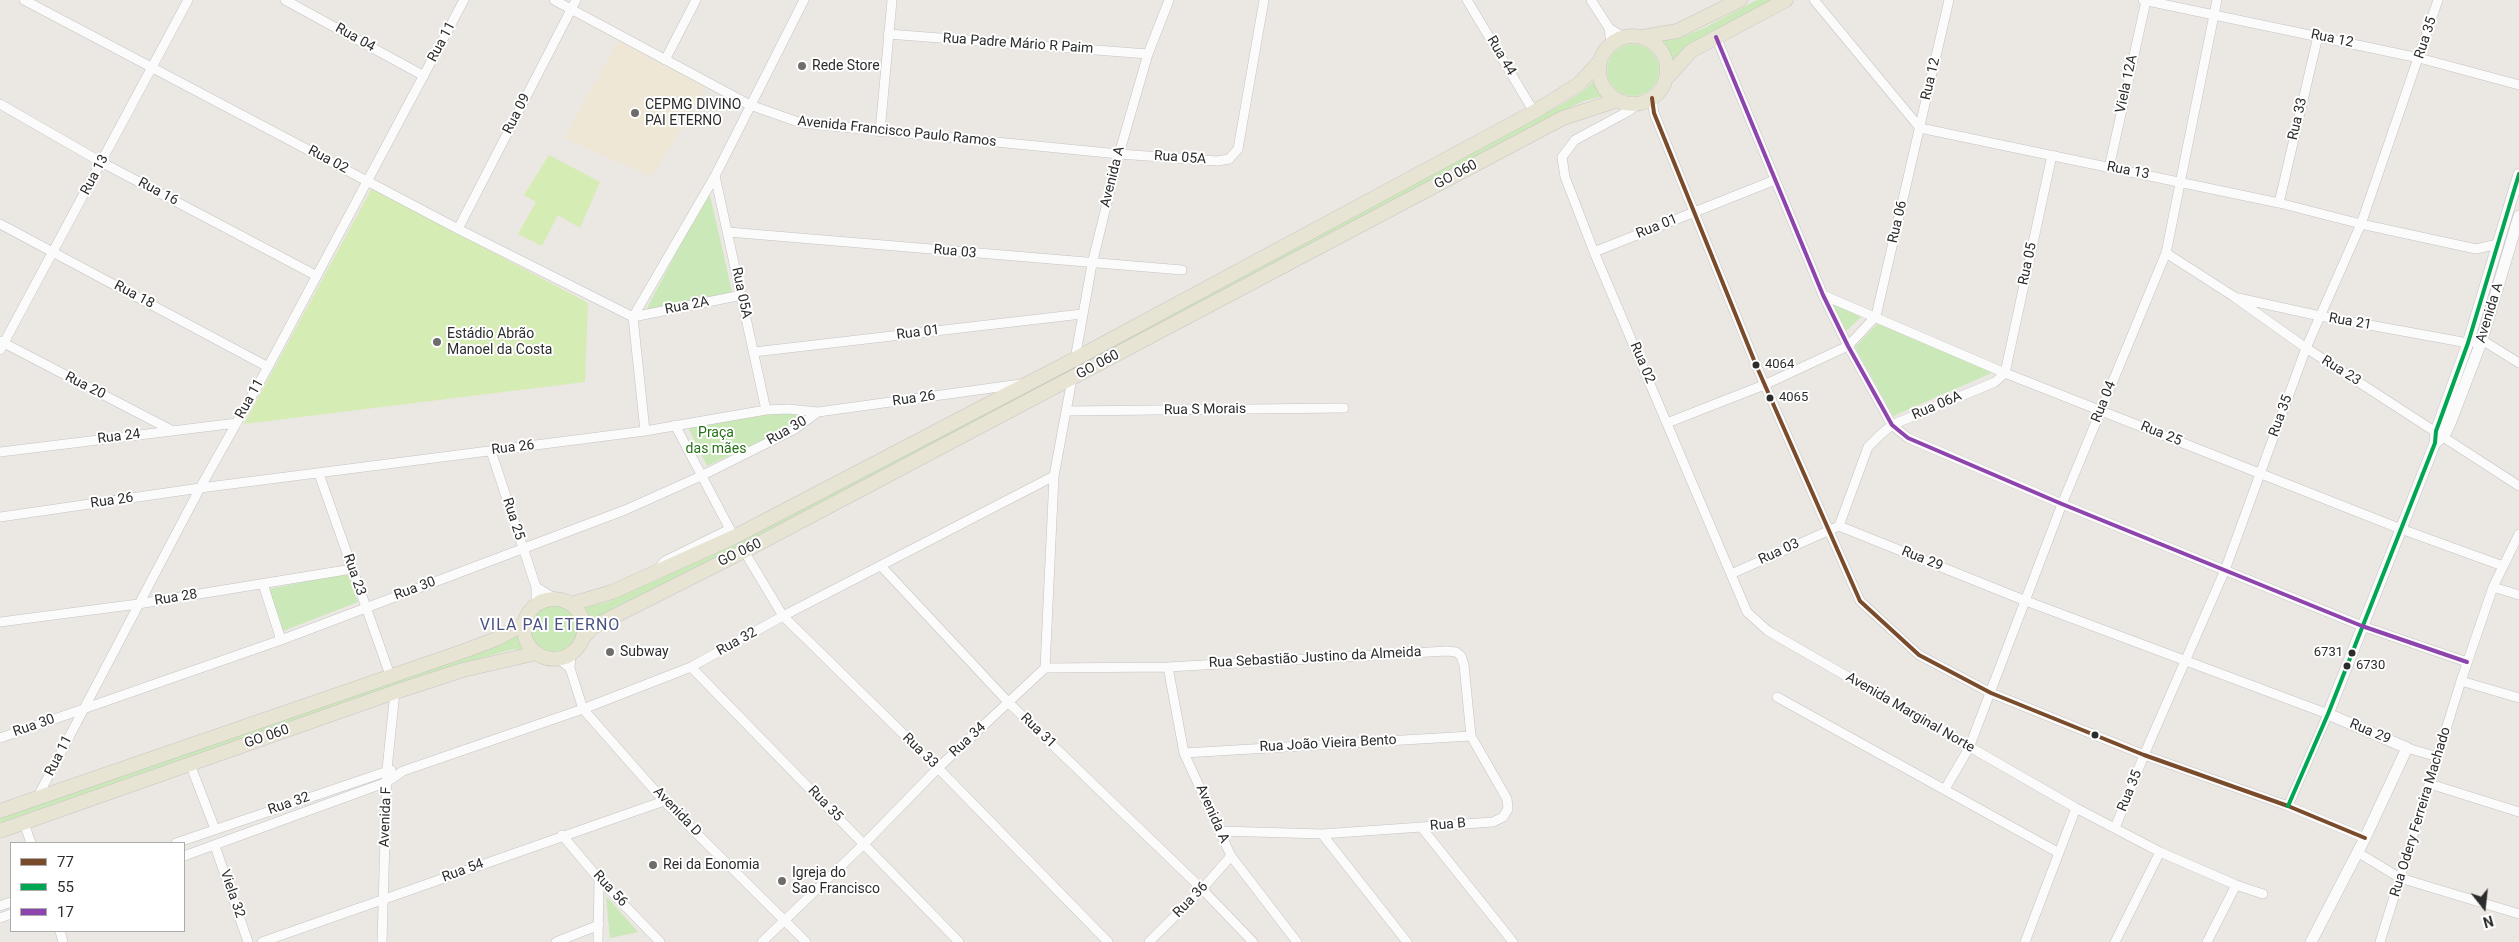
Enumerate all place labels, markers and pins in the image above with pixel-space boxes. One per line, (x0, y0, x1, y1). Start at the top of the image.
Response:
place label: Rede Store (812, 58, 880, 74)
marker: Rede Store (796, 60, 808, 72)
place label: CEPMG DIVINO PAI ETERNO (645, 97, 741, 130)
marker: CEPMG DIVINO PAI ETERNO (629, 107, 641, 119)
place label: Estádio Abrão Manoel da Costa (447, 326, 552, 358)
marker: Estádio Abrão Manoel da Costa (431, 336, 443, 348)
place label: 4064 (1765, 357, 1794, 373)
marker: 4064 (1751, 360, 1761, 370)
place label: 4065 (1779, 390, 1808, 406)
marker: 4065 (1765, 393, 1775, 403)
place label: Subway (620, 644, 669, 660)
place label: 6731 (2314, 645, 2343, 661)
marker: Subway (604, 646, 616, 658)
marker: 6731 (2347, 648, 2357, 658)
place label: 6730 (2356, 658, 2385, 674)
marker: 6730 (2342, 661, 2352, 671)
unlabelled marker (2090, 730, 2100, 740)
place label: Rei da Eonomia (663, 857, 760, 873)
marker: Rei da Eonomia (647, 859, 659, 871)
place label: Igreja do Sao Francisco (792, 865, 880, 898)
marker: Igreja do Sao Francisco (776, 875, 788, 887)

